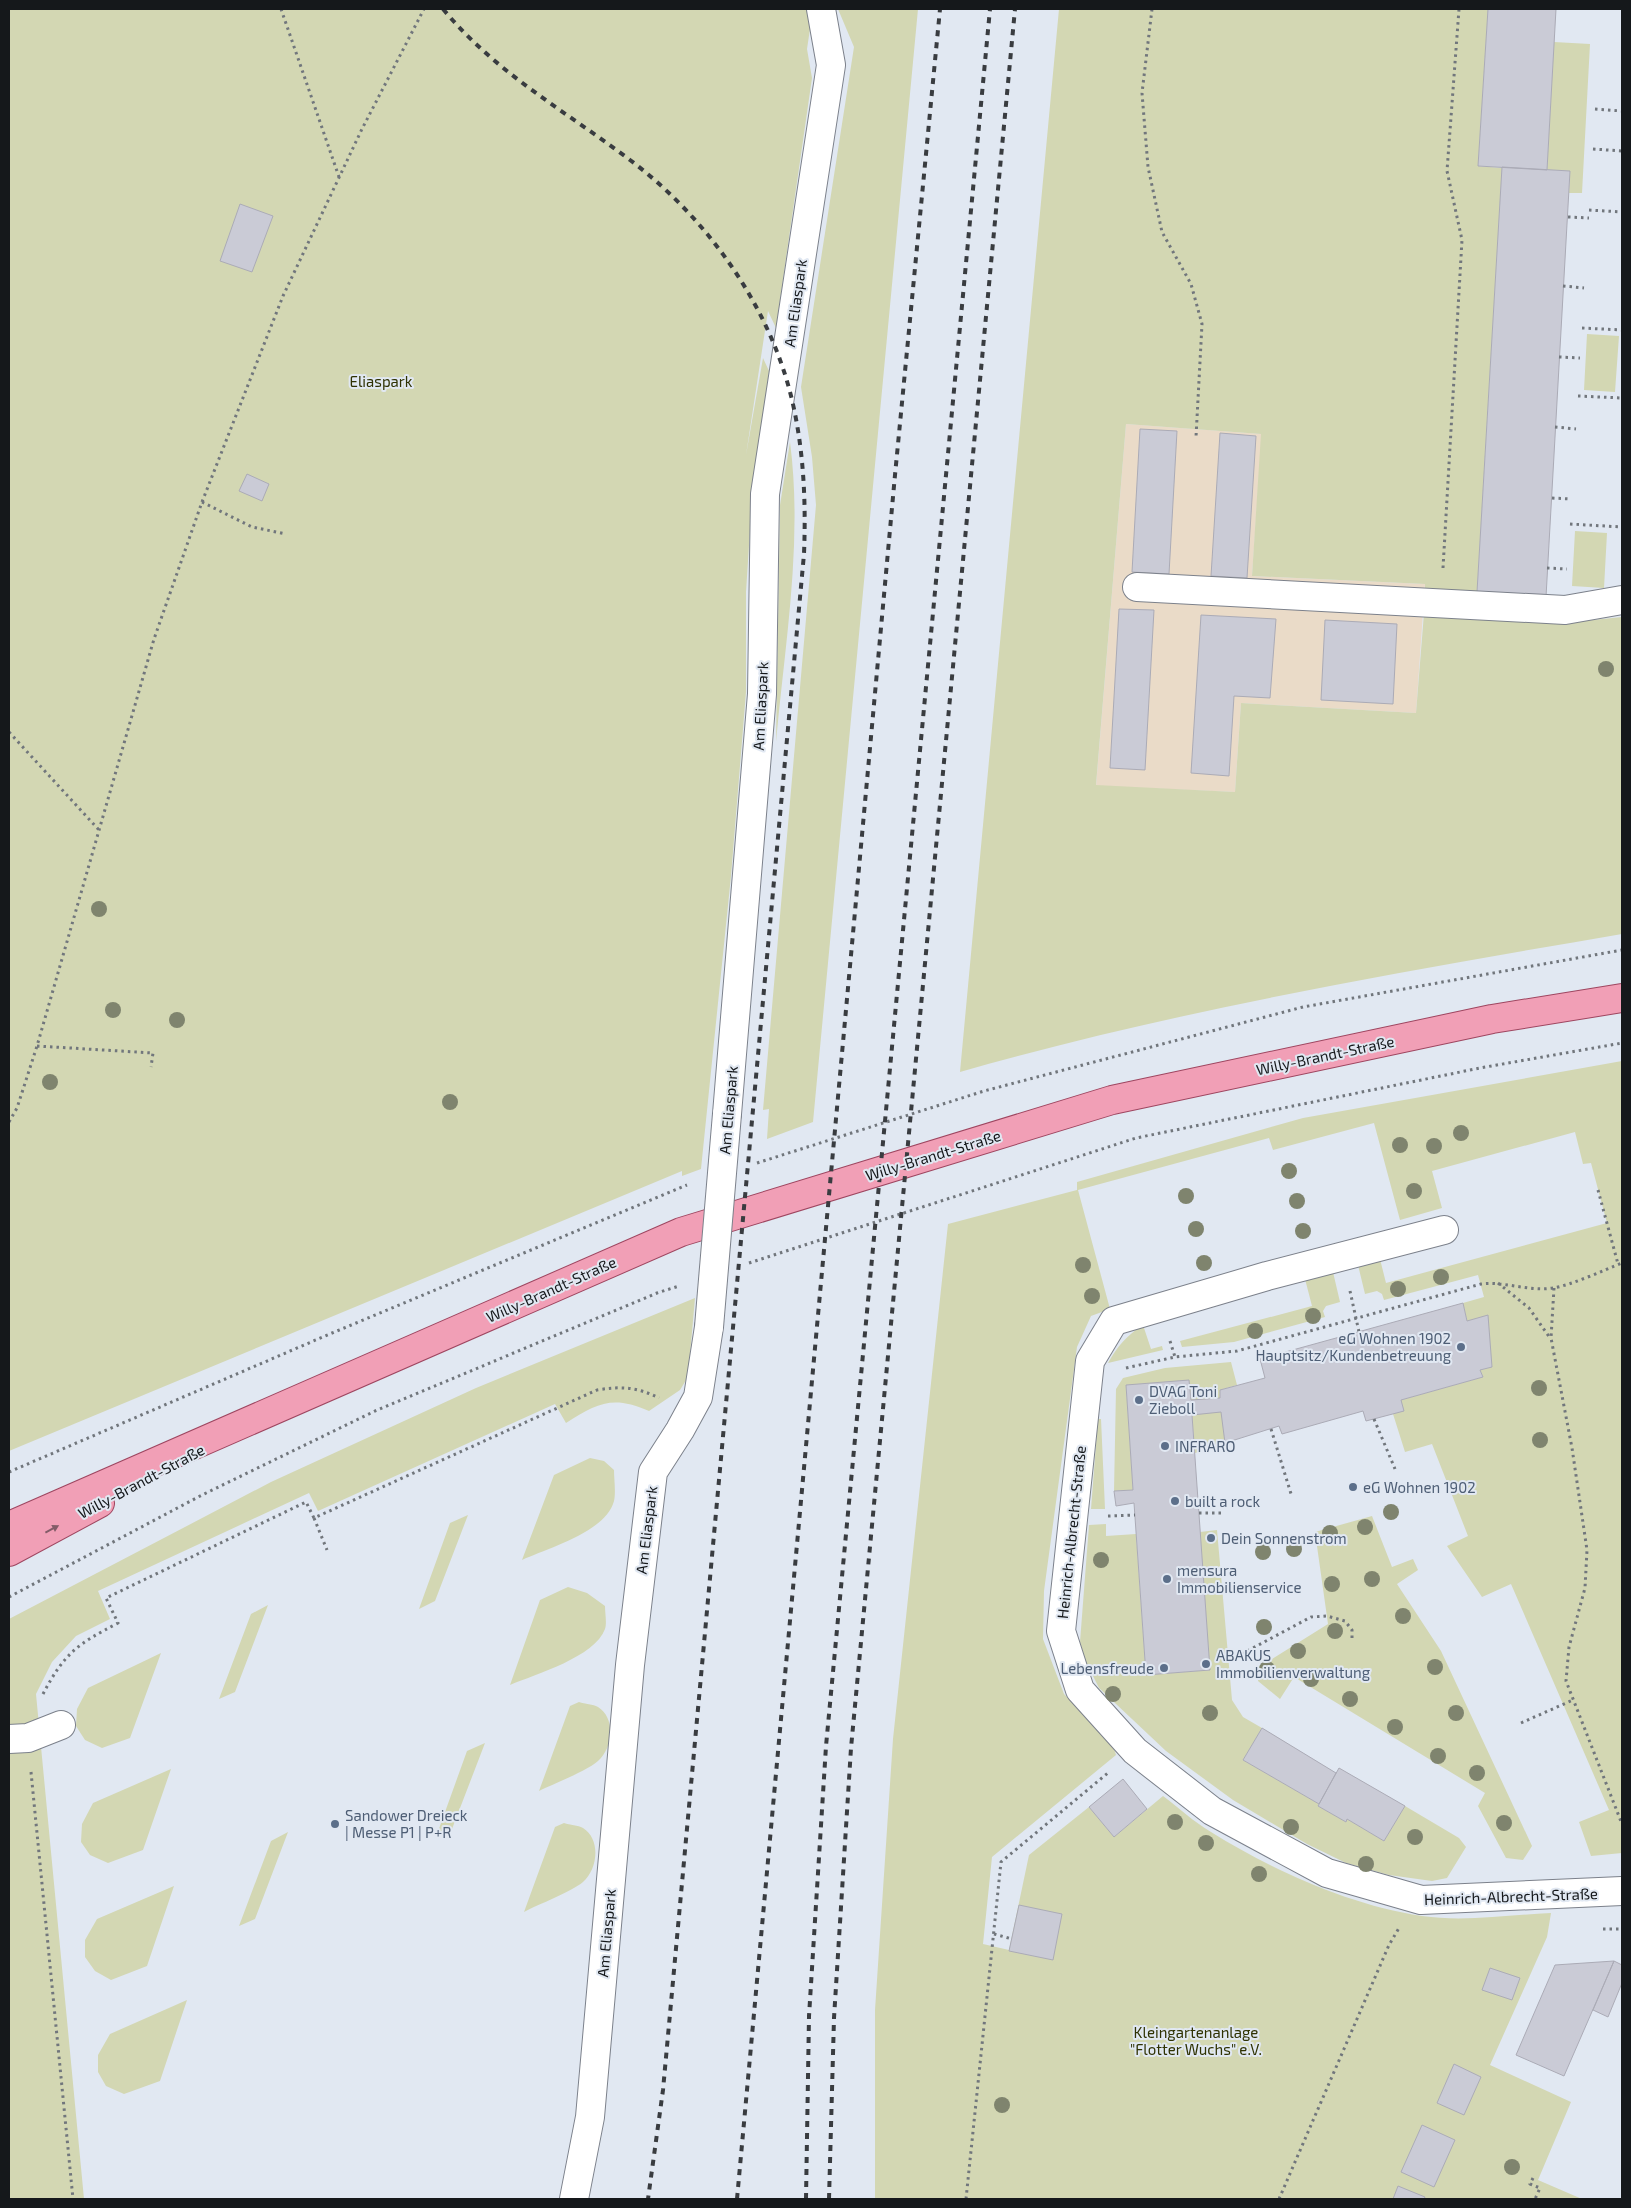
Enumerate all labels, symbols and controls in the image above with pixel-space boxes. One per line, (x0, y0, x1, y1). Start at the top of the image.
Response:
street label: Am Eliaspark (780, 257, 810, 348)
park label: Eliaspark (349, 372, 413, 390)
street label: Am Eliaspark (749, 661, 771, 751)
street label: Willy-Brandt-Straße (1254, 1032, 1396, 1078)
street label: Am Eliaspark (715, 1065, 741, 1155)
street label: Willy-Brandt-Straße (863, 1126, 1003, 1184)
street label: Willy-Brandt-Straße (483, 1252, 619, 1326)
place label: eG Wohnen 1902 Hauptsitz/Kundenbetreuung (1256, 1329, 1452, 1364)
marker: eG Wohnen 1902 Hauptsitz/Kundenbetreuung (1455, 1341, 1467, 1353)
place label: DVAG Toni Zieboll (1149, 1382, 1217, 1417)
marker: DVAG Toni Zieboll (1133, 1394, 1145, 1406)
place label: INFRARO (1175, 1437, 1235, 1455)
street label: Willy-Brandt-Straße (75, 1440, 207, 1522)
marker: INFRARO (1159, 1440, 1171, 1452)
street label: Heinrich-Albrecht-Straße (1053, 1445, 1089, 1619)
place label: eG Wohnen 1902 (1363, 1478, 1476, 1496)
marker: eG Wohnen 1902 (1347, 1481, 1359, 1493)
street label: Am Eliaspark (632, 1484, 660, 1575)
place label: built a rock (1185, 1492, 1260, 1510)
marker: built a rock (1169, 1495, 1181, 1507)
one-way arrow (44, 1525, 59, 1533)
place label: Dein Sonnenstrom (1221, 1529, 1347, 1547)
marker: Dein Sonnenstrom (1205, 1532, 1217, 1544)
place label: mensura Immobilienservice (1177, 1561, 1302, 1596)
marker: mensura Immobilienservice (1161, 1573, 1173, 1585)
place label: ABAKUS Immobilienverwaltung (1216, 1646, 1371, 1681)
marker: ABAKUS Immobilienverwaltung (1200, 1658, 1212, 1670)
place label: Lebensfreude (1061, 1659, 1154, 1677)
marker: Lebensfreude (1158, 1662, 1170, 1674)
place label: Sandower Dreieck | Messe P1 | P+R (345, 1806, 468, 1841)
marker: Sandower Dreieck | Messe P1 | P+R (329, 1818, 341, 1830)
street label: Heinrich-Albrecht-Straße (1424, 1884, 1598, 1908)
street label: Am Eliaspark (593, 1888, 619, 1978)
park label: Kleingartenanlage "Flotter Wuchs" e.V. (1130, 2023, 1262, 2058)

